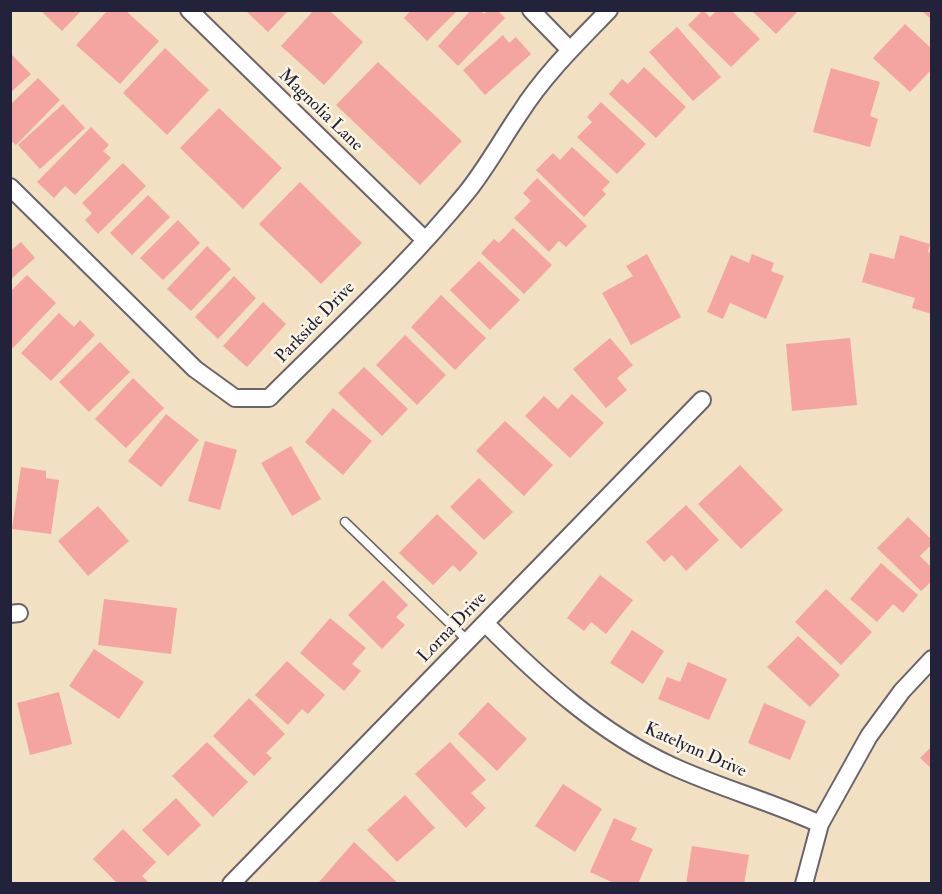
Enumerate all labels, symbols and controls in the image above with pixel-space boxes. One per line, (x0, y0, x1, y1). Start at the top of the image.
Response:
street label: Magnolia Lane (273, 65, 367, 157)
street label: Parkside Drive (272, 278, 360, 368)
street label: Lorna Drive (414, 588, 492, 668)
street label: Katelynn Drive (641, 719, 749, 783)

